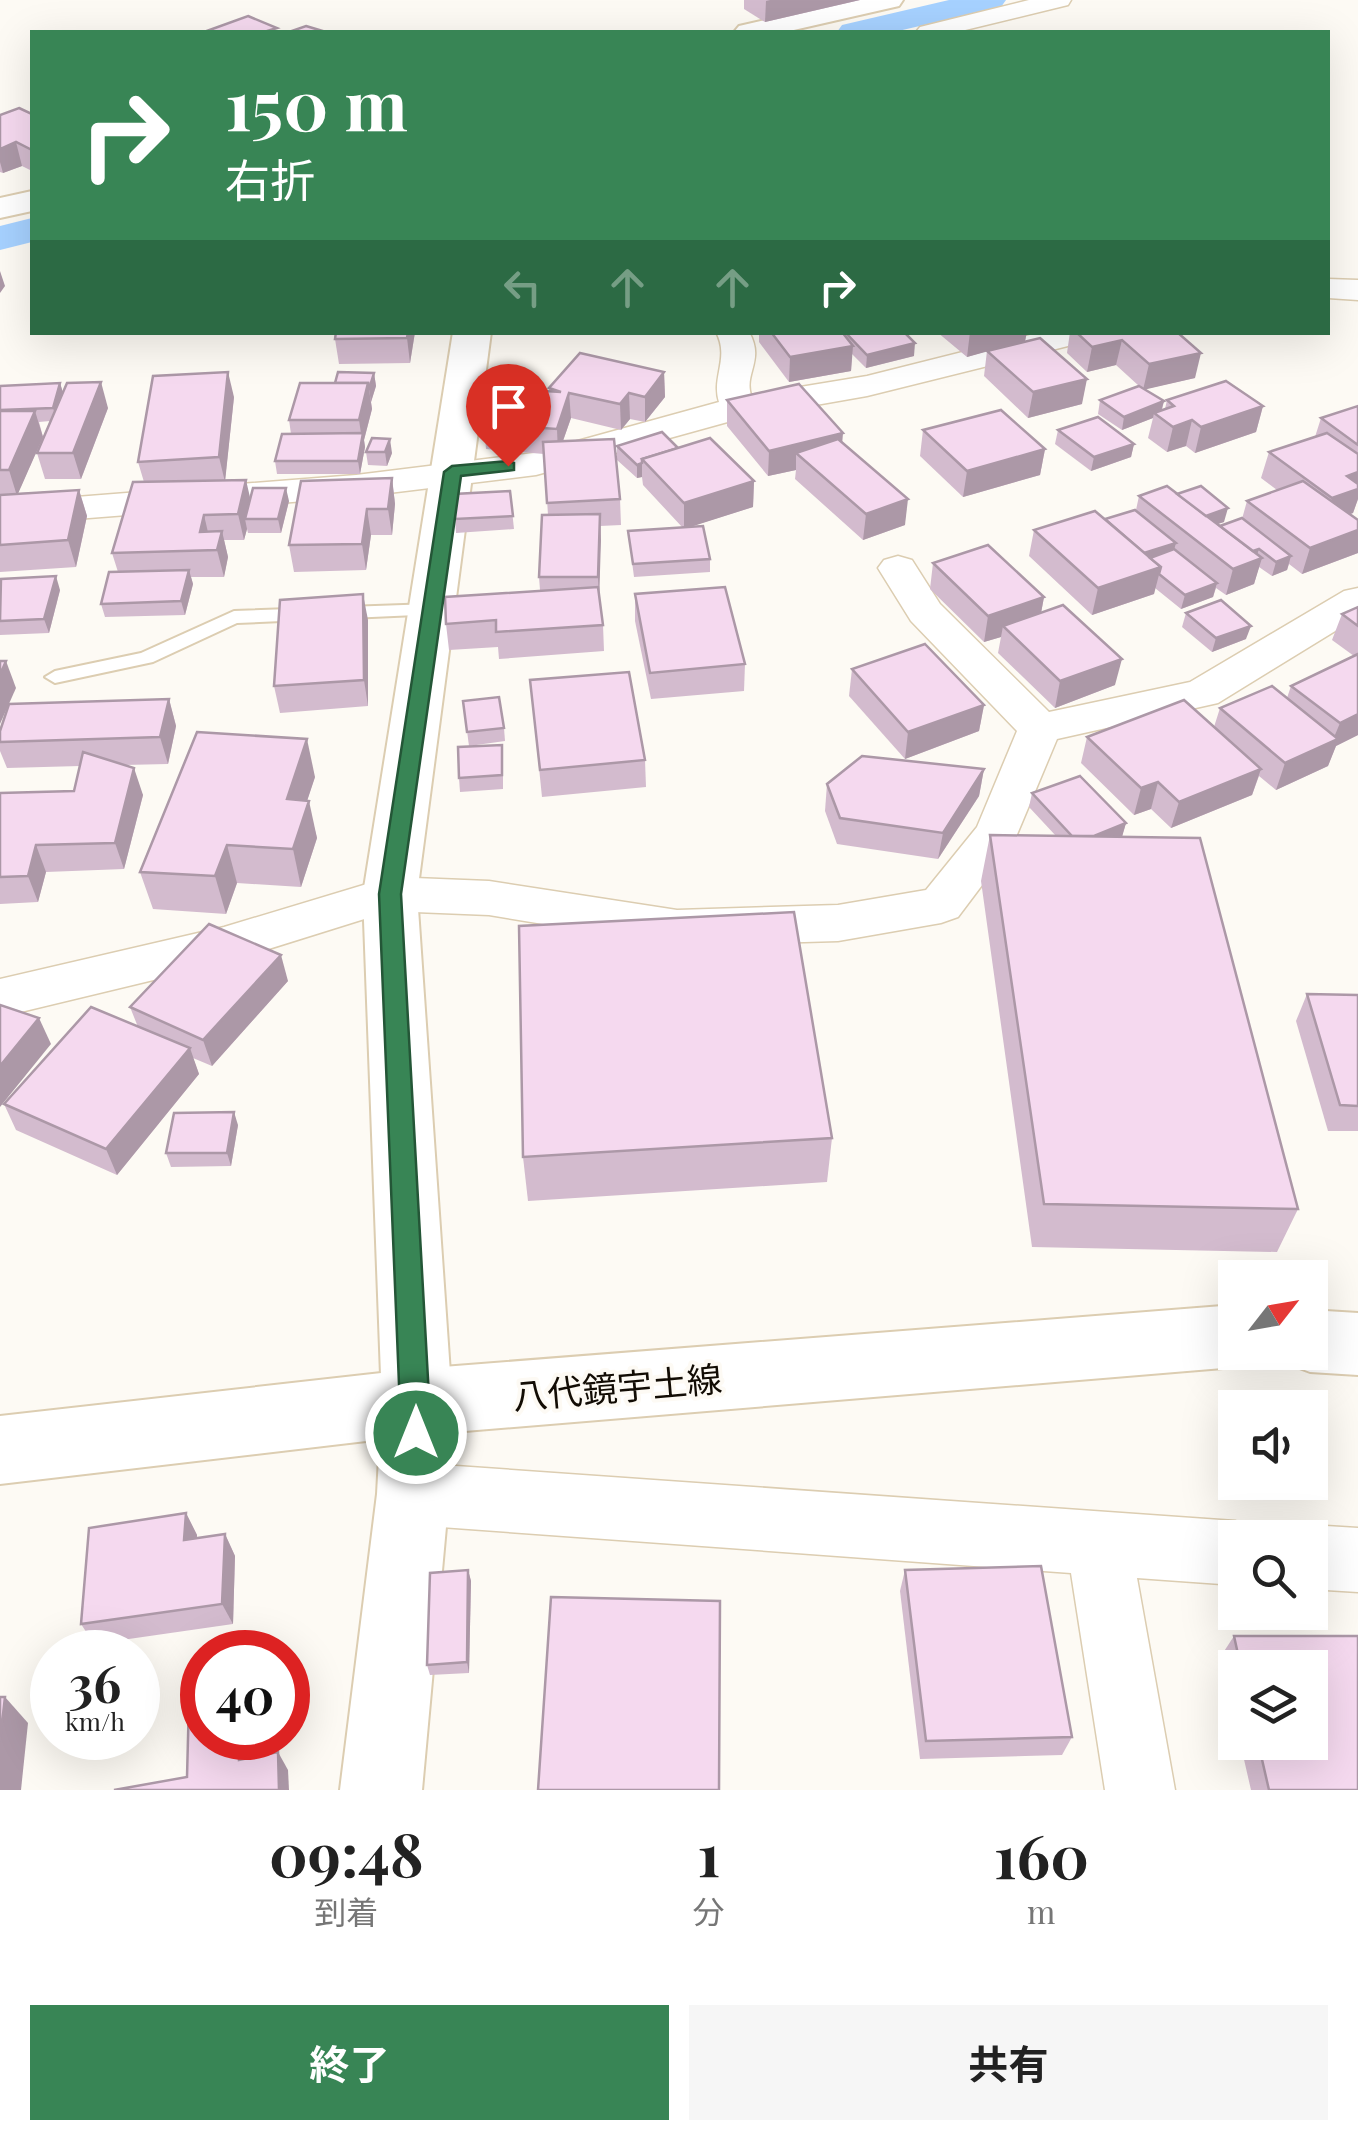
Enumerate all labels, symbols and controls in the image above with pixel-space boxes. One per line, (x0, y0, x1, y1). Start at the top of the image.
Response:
text: 150 m (225, 55, 408, 149)
icon: right (60, 70, 190, 200)
text: 右折 (225, 148, 315, 208)
icon: left (495, 260, 550, 315)
icon: ahead (600, 260, 655, 315)
icon: ahead (705, 260, 760, 315)
icon: right (810, 260, 865, 315)
pin (466, 364, 551, 467)
icon: arrive (481, 379, 536, 434)
north arrow (1218, 1260, 1328, 1370)
map controls (1218, 1260, 1328, 1760)
street label: 八代鏡宇土線 (510, 1353, 724, 1419)
position arrow (364, 1381, 468, 1485)
button: sound (1218, 1390, 1328, 1500)
button: search (1218, 1520, 1328, 1630)
speed limit sign: 40 (180, 1630, 310, 1760)
text: 36 (69, 1649, 121, 1716)
button: layers (1218, 1650, 1328, 1760)
text: km/h (65, 1704, 125, 1737)
text: 09:48 (269, 1812, 424, 1892)
text: 1 (697, 1812, 720, 1892)
text: 160 (994, 1814, 1089, 1894)
text: 到着 (314, 1889, 378, 1932)
text: 分 (693, 1889, 725, 1932)
text: m (1027, 1889, 1056, 1932)
button: 終了 (30, 2005, 669, 2120)
button: 共有 (689, 2005, 1328, 2120)

